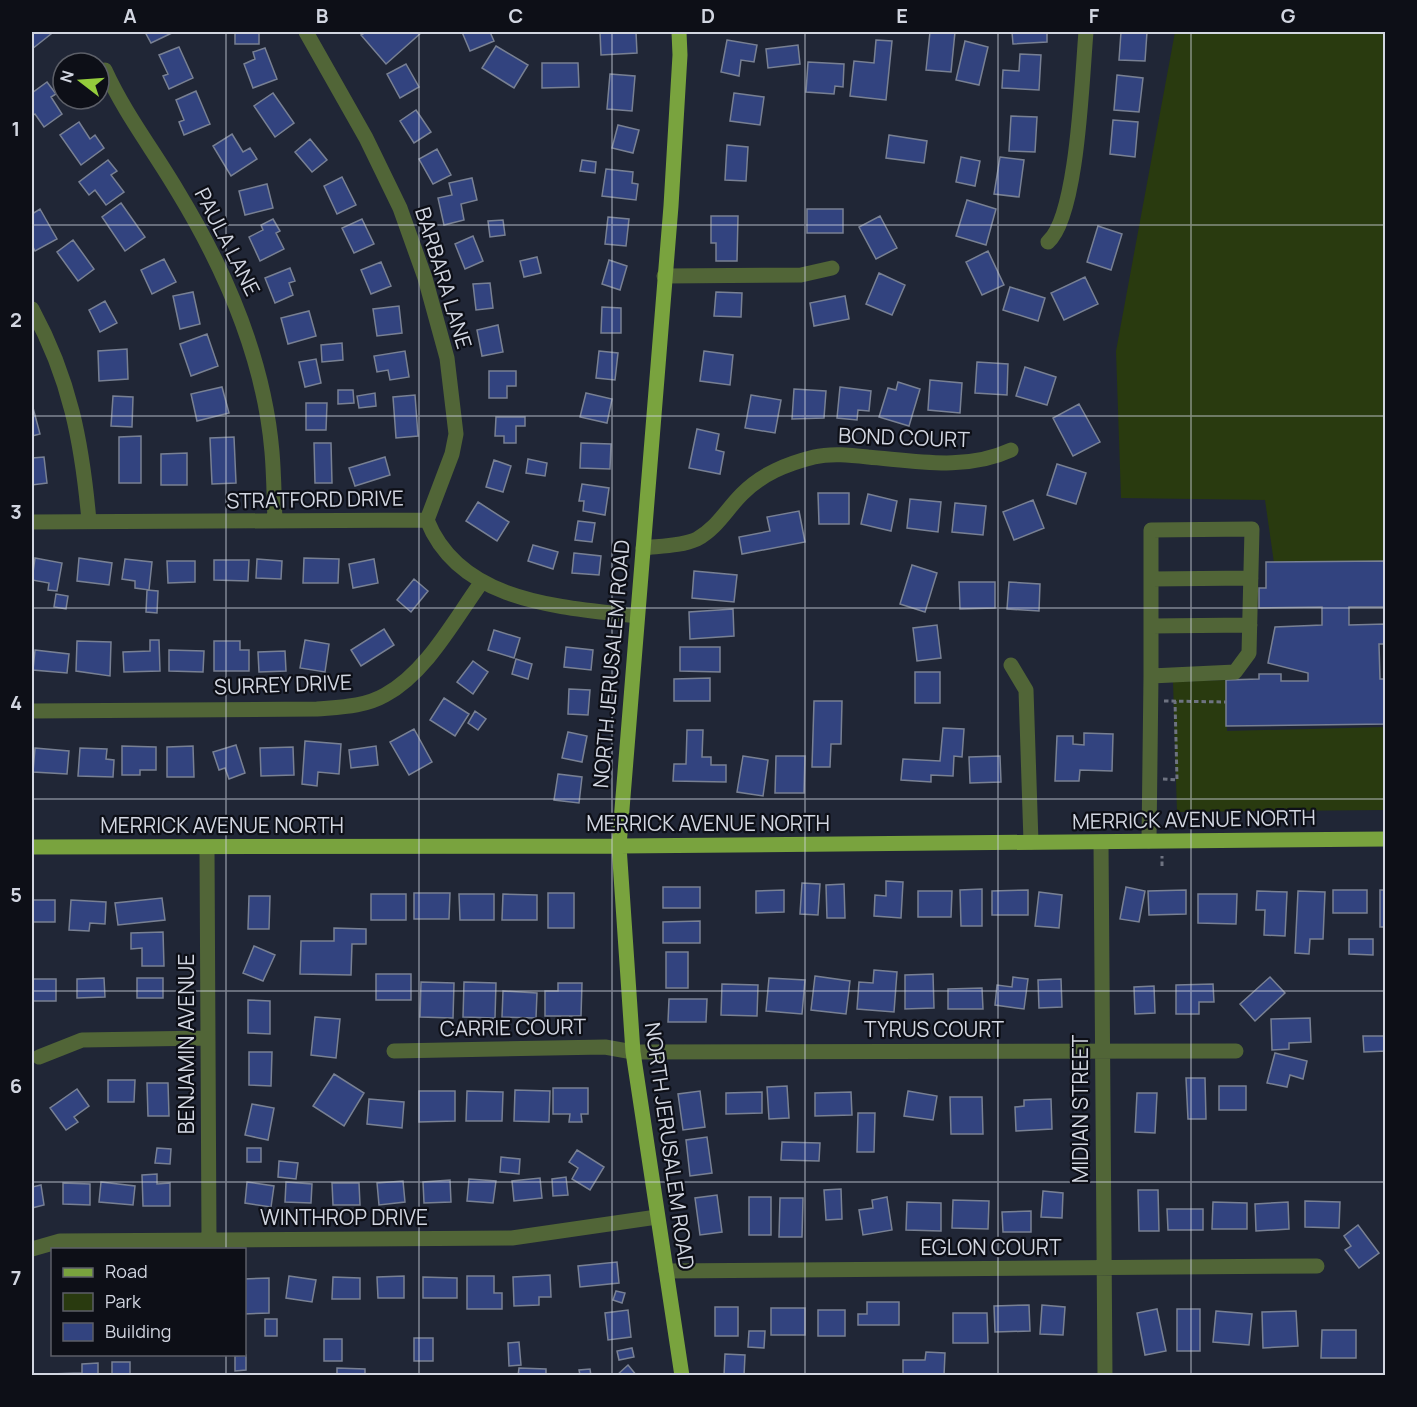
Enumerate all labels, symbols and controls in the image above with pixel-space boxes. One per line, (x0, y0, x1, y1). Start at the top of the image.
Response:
text: A (123, 2, 137, 29)
text: B (316, 2, 329, 29)
text: C (509, 2, 523, 29)
text: D (701, 2, 715, 29)
text: E (896, 2, 908, 29)
text: F (1089, 2, 1100, 29)
text: G (1281, 2, 1296, 29)
north arrow (51, 51, 111, 111)
text: N (54, 68, 79, 85)
text: 1 (12, 115, 20, 142)
street label: PAULA LANE (189, 183, 267, 300)
street label: BARBARA LANE (409, 203, 479, 352)
text: 2 (10, 306, 22, 333)
street label: BOND COURT (838, 421, 971, 453)
street label: STRATFORD DRIVE (226, 483, 404, 515)
text: 3 (10, 498, 22, 525)
street label: NORTH JERUSALEM ROAD (586, 539, 636, 789)
street label: SURREY DRIVE (213, 668, 352, 700)
text: 4 (10, 689, 22, 716)
street label: MERRICK AVENUE NORTH (1072, 803, 1316, 835)
street label: MERRICK AVENUE NORTH (586, 809, 830, 837)
street label: MERRICK AVENUE NORTH (100, 811, 344, 839)
text: 5 (10, 881, 22, 908)
street label: BENJAMIN AVENUE (172, 954, 200, 1134)
street label: CARRIE COURT (440, 1012, 587, 1042)
street label: TYRUS COURT (864, 1015, 1005, 1043)
street label: NORTH JERUSALEM ROAD (639, 1021, 701, 1271)
street label: MIDIAN STREET (1066, 1034, 1094, 1183)
text: 6 (10, 1072, 22, 1099)
street label: WINTHROP DRIVE (260, 1203, 428, 1231)
street label: EGLON COURT (921, 1233, 1062, 1261)
legend (51, 1248, 246, 1356)
text: Road (105, 1259, 148, 1283)
text: 7 (11, 1264, 21, 1291)
text: Park (105, 1289, 142, 1313)
text: Building (105, 1319, 171, 1343)

